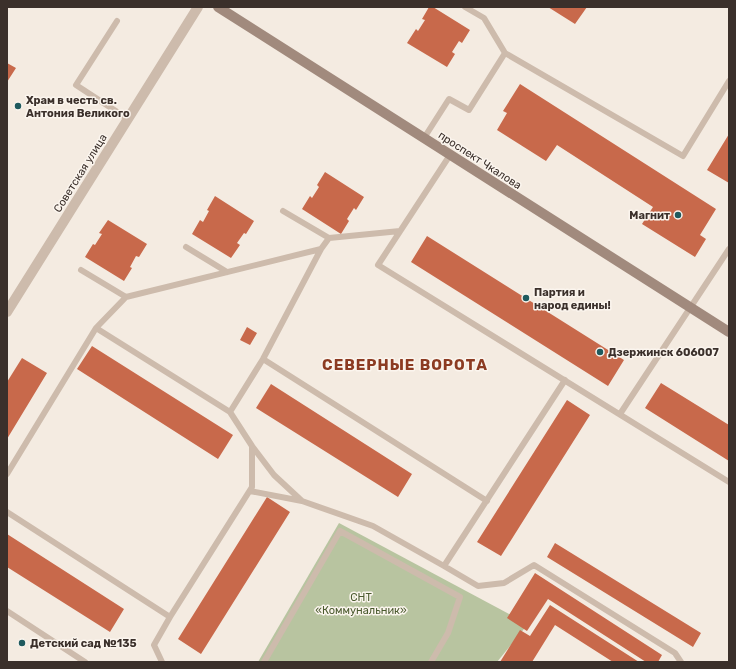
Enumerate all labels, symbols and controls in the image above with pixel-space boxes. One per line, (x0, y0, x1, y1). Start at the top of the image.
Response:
place label: Храм в честь св. Антония Великого (26, 94, 130, 120)
marker: Храм в честь св. Антония Великого (13, 101, 23, 111)
street label: проспект Чкалова (436, 129, 524, 192)
street label: Советская улица (51, 132, 110, 215)
place label: Магнит (629, 209, 670, 222)
marker: Магнит (673, 210, 683, 220)
place label: Партия и народ едины! (534, 286, 611, 312)
marker: Партия и народ едины! (521, 293, 531, 303)
place label: Дзержинск 606007 (608, 346, 720, 359)
marker: Дзержинск 606007 (595, 347, 605, 357)
district label: СЕВЕРНЫЕ ВОРОТА (322, 356, 488, 374)
park label: СНТ «Коммунальник» (315, 591, 407, 617)
place label: Детский сад №135 (30, 637, 137, 650)
marker: Детский сад №135 (17, 638, 27, 648)

